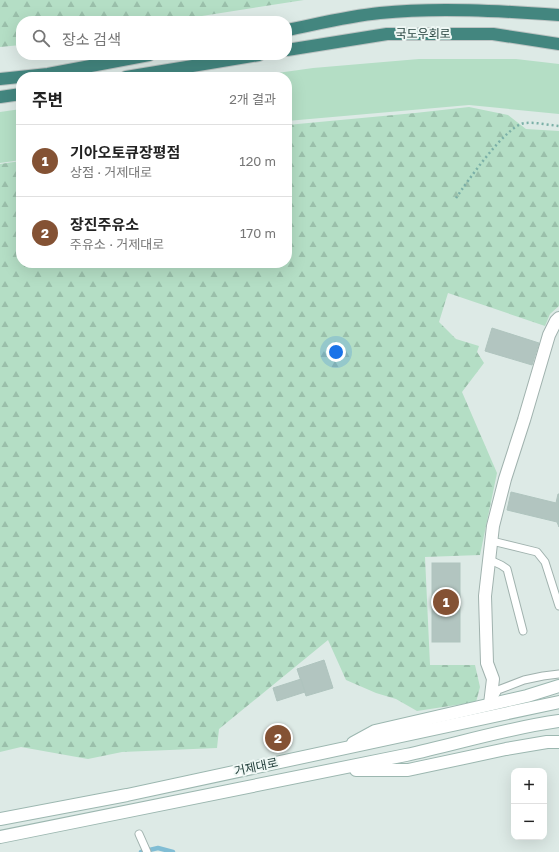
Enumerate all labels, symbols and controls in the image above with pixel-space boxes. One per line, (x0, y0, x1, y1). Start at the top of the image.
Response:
search box (16, 16, 292, 60)
street label: 국도우회로 (395, 26, 451, 41)
icon: search (30, 27, 52, 49)
text: 장소 검색 (62, 30, 121, 48)
text: 주변 (32, 89, 63, 110)
text: 2개 결과 (229, 91, 276, 107)
text: 기아오토큐장평점 (70, 143, 180, 161)
text: 1 (42, 153, 48, 169)
text: 120 m (239, 153, 276, 169)
text: 상점 · 거제대로 (70, 164, 152, 180)
text: 장진주유소 (70, 215, 139, 233)
text: 2 (41, 225, 49, 241)
text: 170 m (240, 225, 276, 241)
text: 주유소 · 거제대로 (70, 236, 164, 252)
your location (326, 342, 346, 362)
pin: 1 (433, 587, 459, 617)
pin: 2 (265, 723, 291, 753)
street label: 거제대로 (233, 755, 279, 778)
map controls (511, 768, 547, 840)
button: + (511, 768, 547, 804)
button: − (511, 804, 547, 840)

